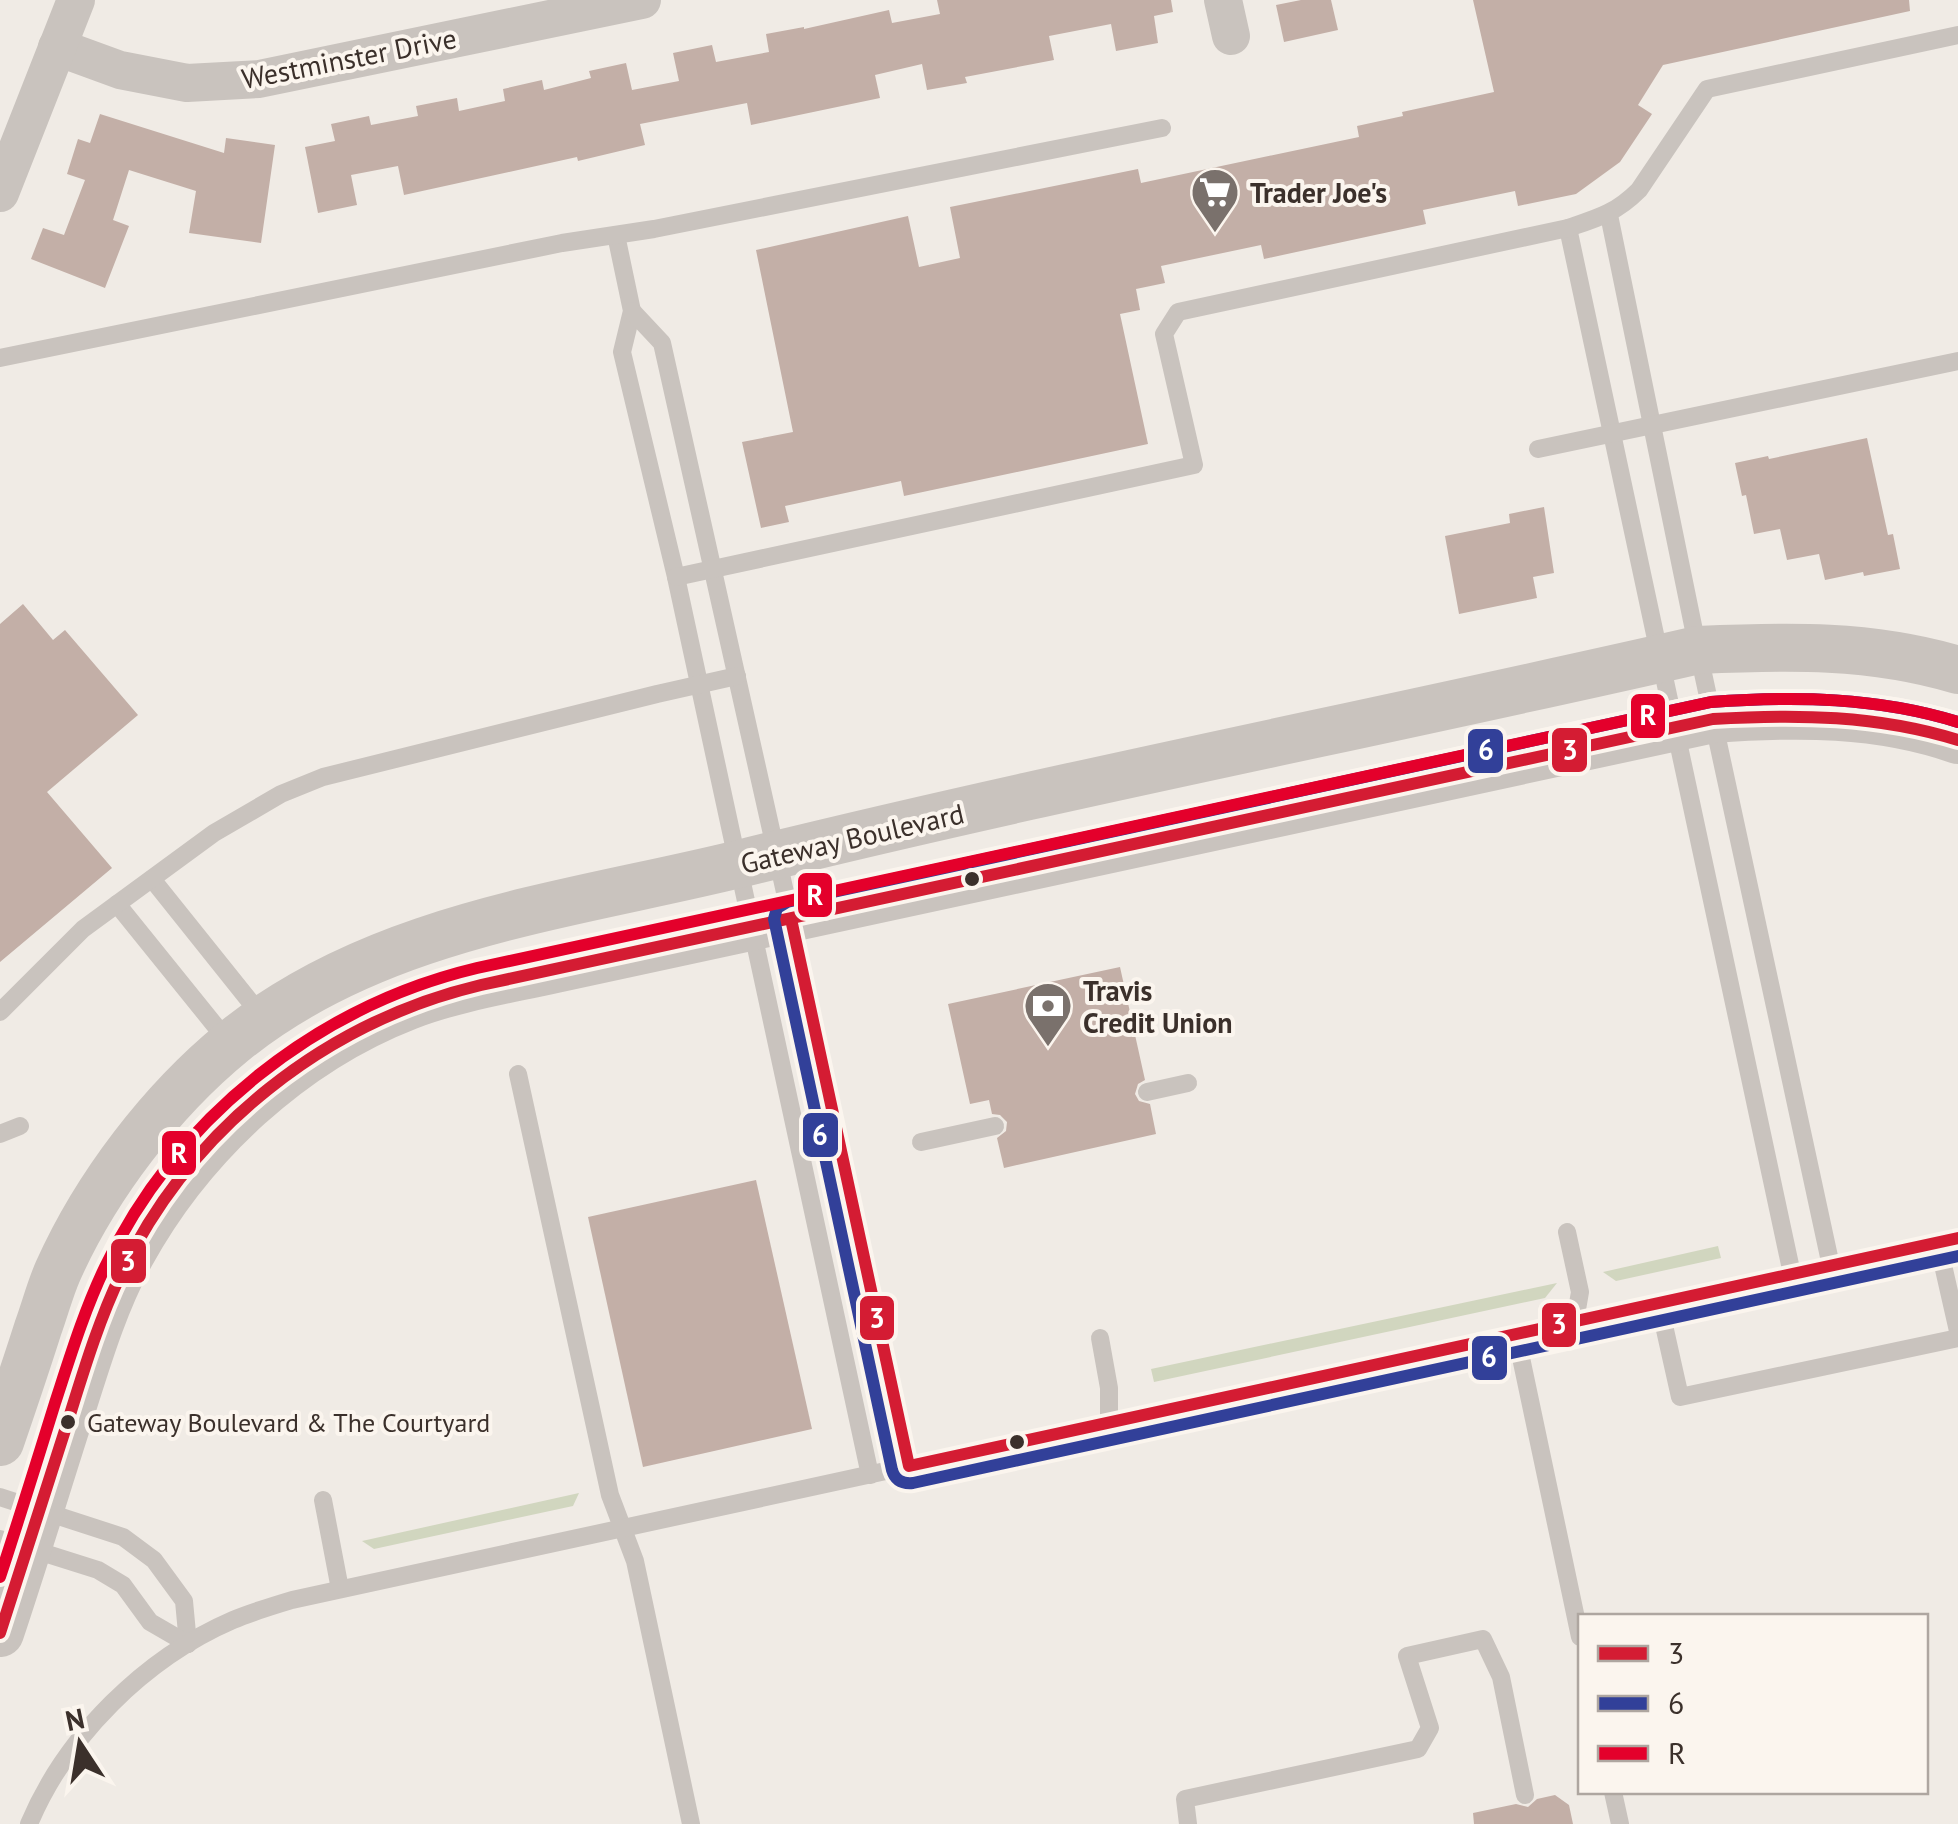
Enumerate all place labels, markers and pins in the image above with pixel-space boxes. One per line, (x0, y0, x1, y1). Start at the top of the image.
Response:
supermarket icon: Trader Joe's (1189, 166, 1241, 234)
place label: Trader Joe's (1250, 174, 1387, 211)
unlabelled marker (962, 869, 982, 889)
place label: Travis Credit Union (1083, 972, 1233, 1041)
bank icon: Travis Credit Union (1022, 980, 1074, 1048)
place label: Gateway Boulevard & The Courtyard (87, 1406, 490, 1439)
marker: Gateway Boulevard & The Courtyard (58, 1412, 78, 1432)
unlabelled marker (1007, 1432, 1027, 1452)

